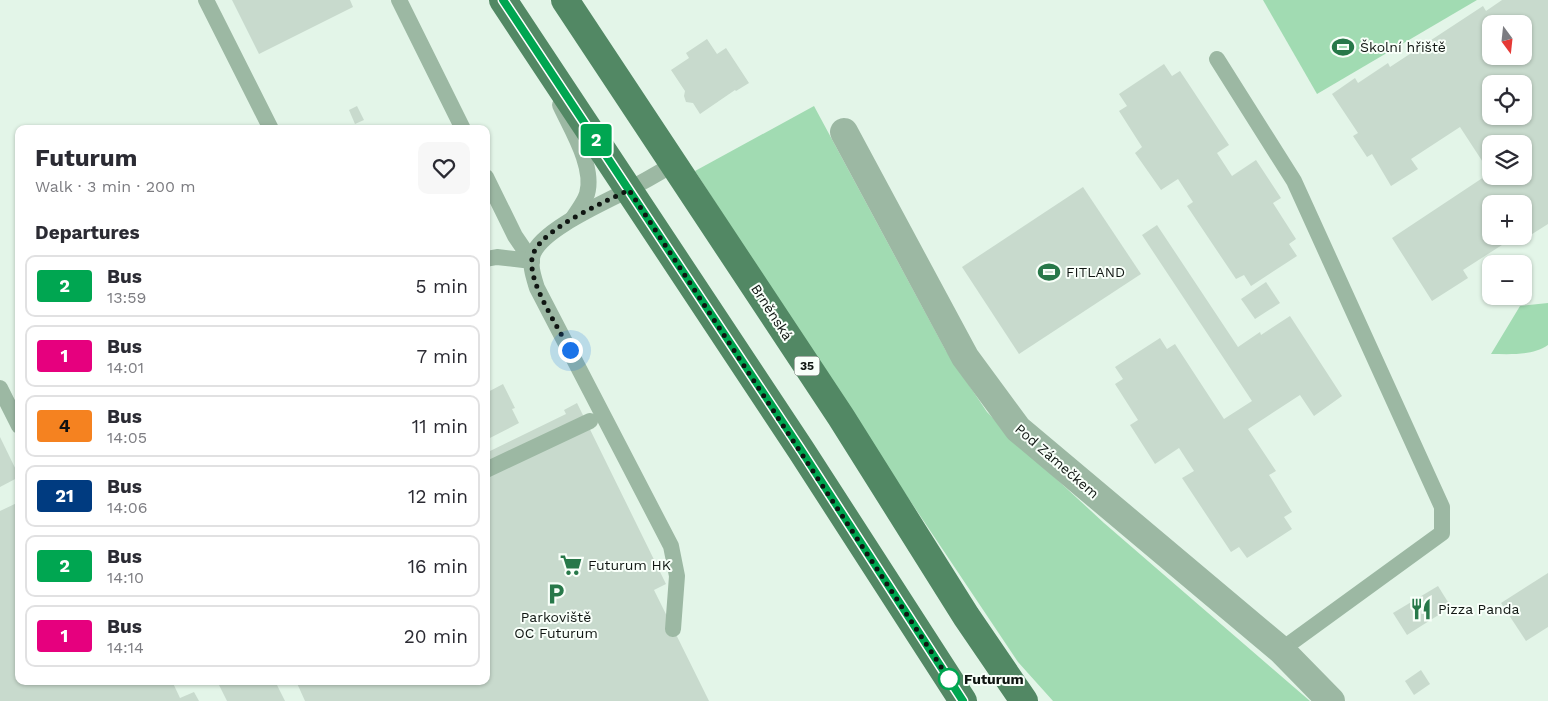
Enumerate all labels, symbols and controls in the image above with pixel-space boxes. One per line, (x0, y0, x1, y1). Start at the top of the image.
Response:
north arrow (1482, 15, 1532, 65)
map controls (1482, 15, 1532, 305)
sports icon: Školní hřiště (1330, 34, 1356, 60)
place label: Školní hřiště (1360, 39, 1446, 55)
button: locate (1482, 75, 1532, 125)
line badge: 2 (580, 124, 612, 156)
text: 2 (591, 129, 601, 150)
button: layers (1482, 135, 1532, 185)
button: heart (418, 142, 470, 194)
text: Futurum (35, 144, 137, 172)
text: Walk · 3 min · 200 m (35, 177, 196, 196)
button: + (1482, 195, 1532, 245)
text: Departures (35, 221, 140, 244)
button: − (1482, 255, 1532, 305)
sports icon: FITLAND (1036, 259, 1062, 285)
place label: FITLAND (1066, 264, 1125, 280)
text: Bus (107, 265, 142, 288)
text: 2 (59, 275, 70, 296)
text: 5 min (416, 275, 468, 298)
street label: Brněnská (748, 281, 796, 343)
text: 13:59 (107, 288, 147, 307)
text: Bus (107, 335, 142, 358)
your location (558, 338, 583, 363)
text: 1 (61, 345, 68, 366)
text: 7 min (417, 345, 468, 368)
road number: 35 (794, 356, 820, 376)
text: 14:01 (107, 358, 144, 377)
text: Bus (107, 405, 142, 428)
text: 4 (59, 415, 70, 436)
text: 11 min (412, 415, 468, 438)
street label: Pod Zámečkem (1012, 420, 1102, 502)
text: 14:05 (107, 428, 147, 447)
text: Bus (107, 475, 142, 498)
text: 21 (55, 485, 74, 506)
text: 12 min (408, 485, 468, 508)
text: 14:06 (107, 498, 147, 517)
text: Bus (107, 545, 142, 568)
supermarket icon: Futurum HK (558, 552, 584, 578)
text: 2 (59, 555, 70, 576)
text: 16 min (408, 555, 468, 578)
place label: Futurum HK (588, 557, 671, 573)
text: 14:10 (107, 568, 144, 587)
parking icon: Parkoviště OC Futurum (543, 581, 569, 607)
restaurant icon: Pizza Panda (1408, 596, 1434, 622)
place label: Pizza Panda (1438, 601, 1519, 617)
place label: Parkoviště OC Futurum (514, 609, 598, 641)
text: Bus (107, 615, 142, 638)
text: 1 (61, 625, 68, 646)
text: 20 min (404, 625, 468, 648)
text: 14:14 (107, 638, 144, 657)
marker: Futurum (938, 668, 960, 690)
place label: Futurum (964, 671, 1024, 687)

